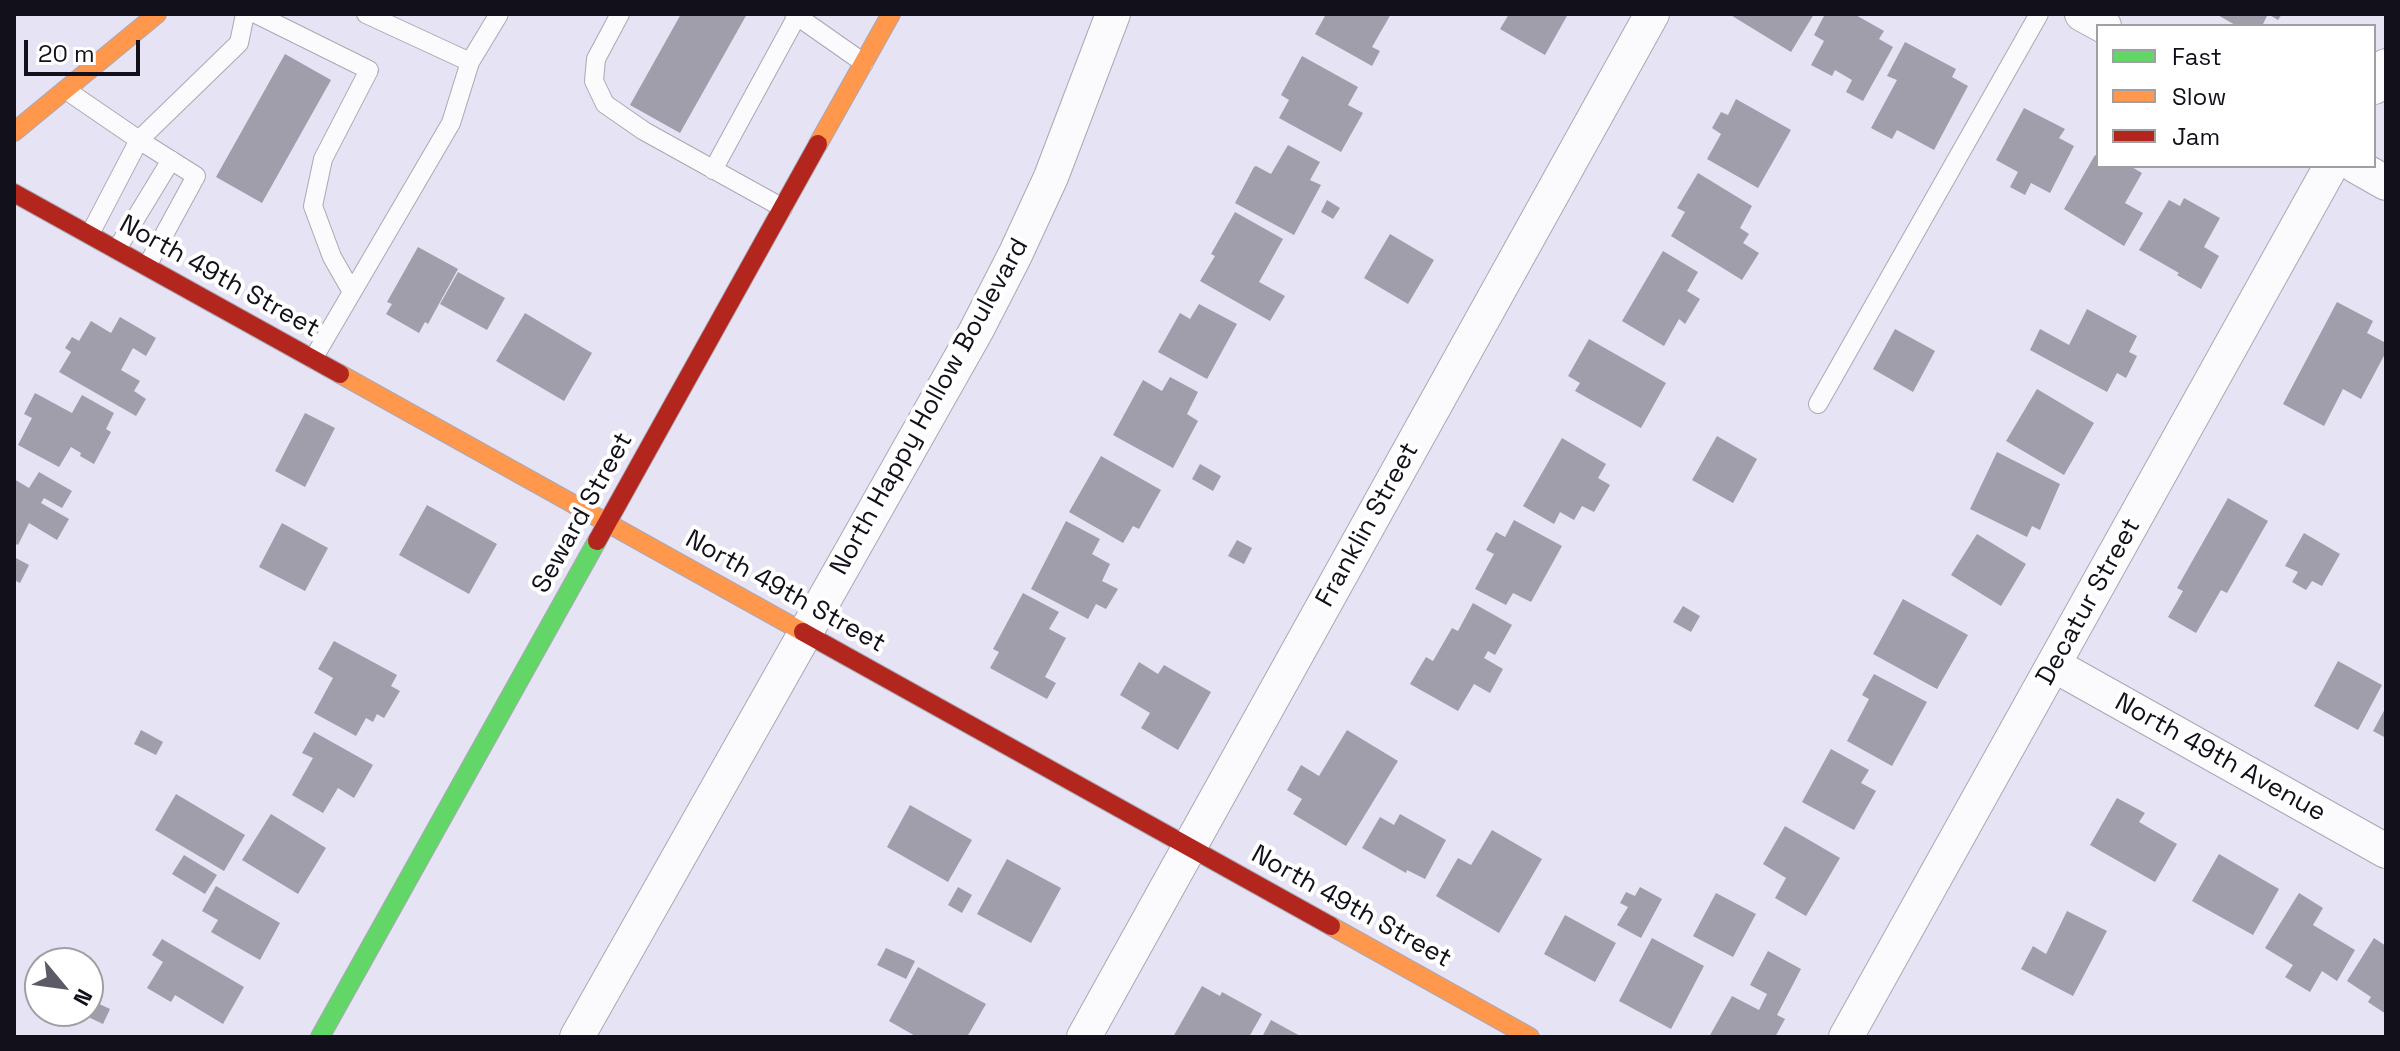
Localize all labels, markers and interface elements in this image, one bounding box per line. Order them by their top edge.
scale bar [28,24,144,74]
legend [2096,24,2376,168]
text: 20 m [38,38,95,69]
text: Fast [2172,41,2222,72]
text: Slow [2172,81,2226,112]
text: Jam [2172,121,2220,152]
street label: North 49th Street [114,209,324,345]
street label: North Happy Hollow Boulevard [824,233,1036,581]
street label: Seward Street [526,427,640,599]
street label: Franklin Street [1310,437,1426,613]
street label: Decatur Street [2030,513,2148,691]
street label: North 49th Street [680,524,890,660]
street label: North 49th Avenue [2109,687,2331,829]
street label: North 49th Street [1246,839,1456,975]
north arrow [24,947,104,1027]
text: N [67,984,99,1011]

